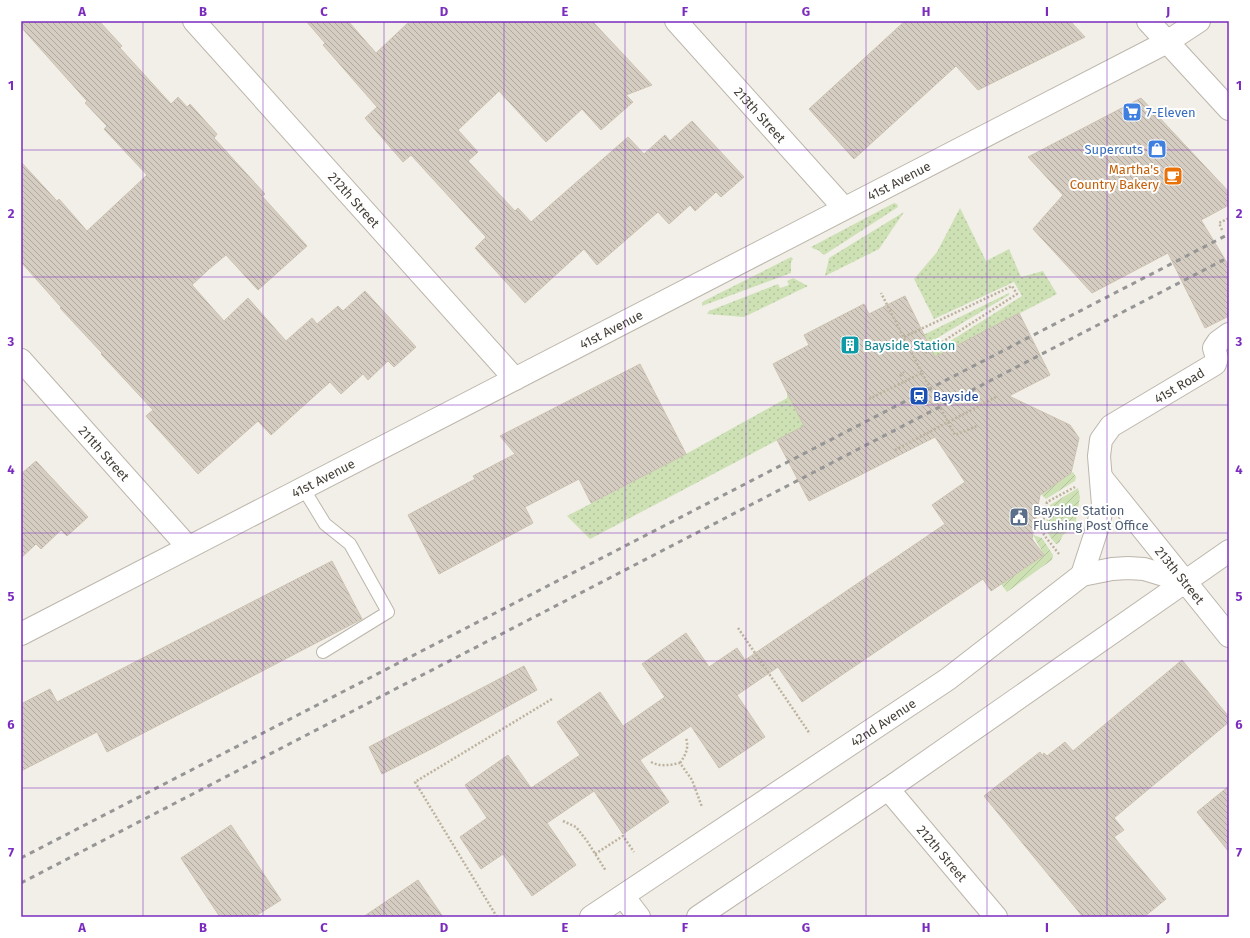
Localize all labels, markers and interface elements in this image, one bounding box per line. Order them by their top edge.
text: A [77,4,86,19]
text: B [199,4,207,19]
text: C [320,4,328,19]
text: D [440,4,449,19]
text: E [562,4,569,19]
text: F [682,4,689,19]
text: G [802,4,810,19]
text: H [922,4,930,19]
text: I [1045,4,1049,19]
text: J [1165,4,1170,19]
text: 1 [8,78,14,93]
text: 1 [1236,78,1242,93]
street label: 213th Street [731,84,789,146]
supermarket icon: 7-Eleven [1121,101,1143,123]
place label: 7-Eleven [1146,105,1196,120]
shop icon: Supercuts [1146,138,1168,160]
place label: Supercuts [1084,142,1143,157]
street label: 41st Avenue [865,158,933,203]
place label: Martha's Country Bakery [1070,162,1160,192]
cafe icon: Martha's Country Bakery [1162,165,1184,187]
street label: 212th Street [326,169,383,231]
text: 2 [8,206,15,221]
text: 2 [1236,206,1243,221]
street label: 41st Avenue [577,307,645,352]
text: 3 [7,334,15,349]
building icon: Bayside Station [839,334,861,356]
text: 3 [1235,334,1243,349]
place label: Bayside Station [864,338,955,353]
street label: 41st Road [1151,365,1207,406]
station icon: Bayside [908,385,930,407]
place label: Bayside [933,389,979,404]
street label: 211th Street [76,423,133,484]
street label: 41st Avenue [289,455,357,501]
text: 4 [7,462,15,477]
text: 4 [1235,462,1243,477]
place label: Bayside Station Flushing Post Office [1033,503,1149,533]
public building icon: Bayside Station Flushing Post Office [1008,506,1030,528]
street label: 213th Street [1152,543,1208,607]
text: 5 [8,589,15,604]
text: 5 [1236,589,1243,604]
street label: 42nd Avenue [848,695,918,749]
text: 6 [7,717,15,732]
text: 6 [1235,717,1243,732]
street label: 212th Street [914,822,970,885]
text: 7 [8,845,14,860]
text: 7 [1236,845,1242,860]
text: A [77,920,86,935]
text: B [199,920,207,935]
text: C [320,920,328,935]
text: D [440,920,449,935]
text: E [562,920,569,935]
text: F [682,920,689,935]
text: G [802,920,810,935]
text: H [922,920,930,935]
text: I [1045,920,1049,935]
text: J [1165,920,1170,935]

